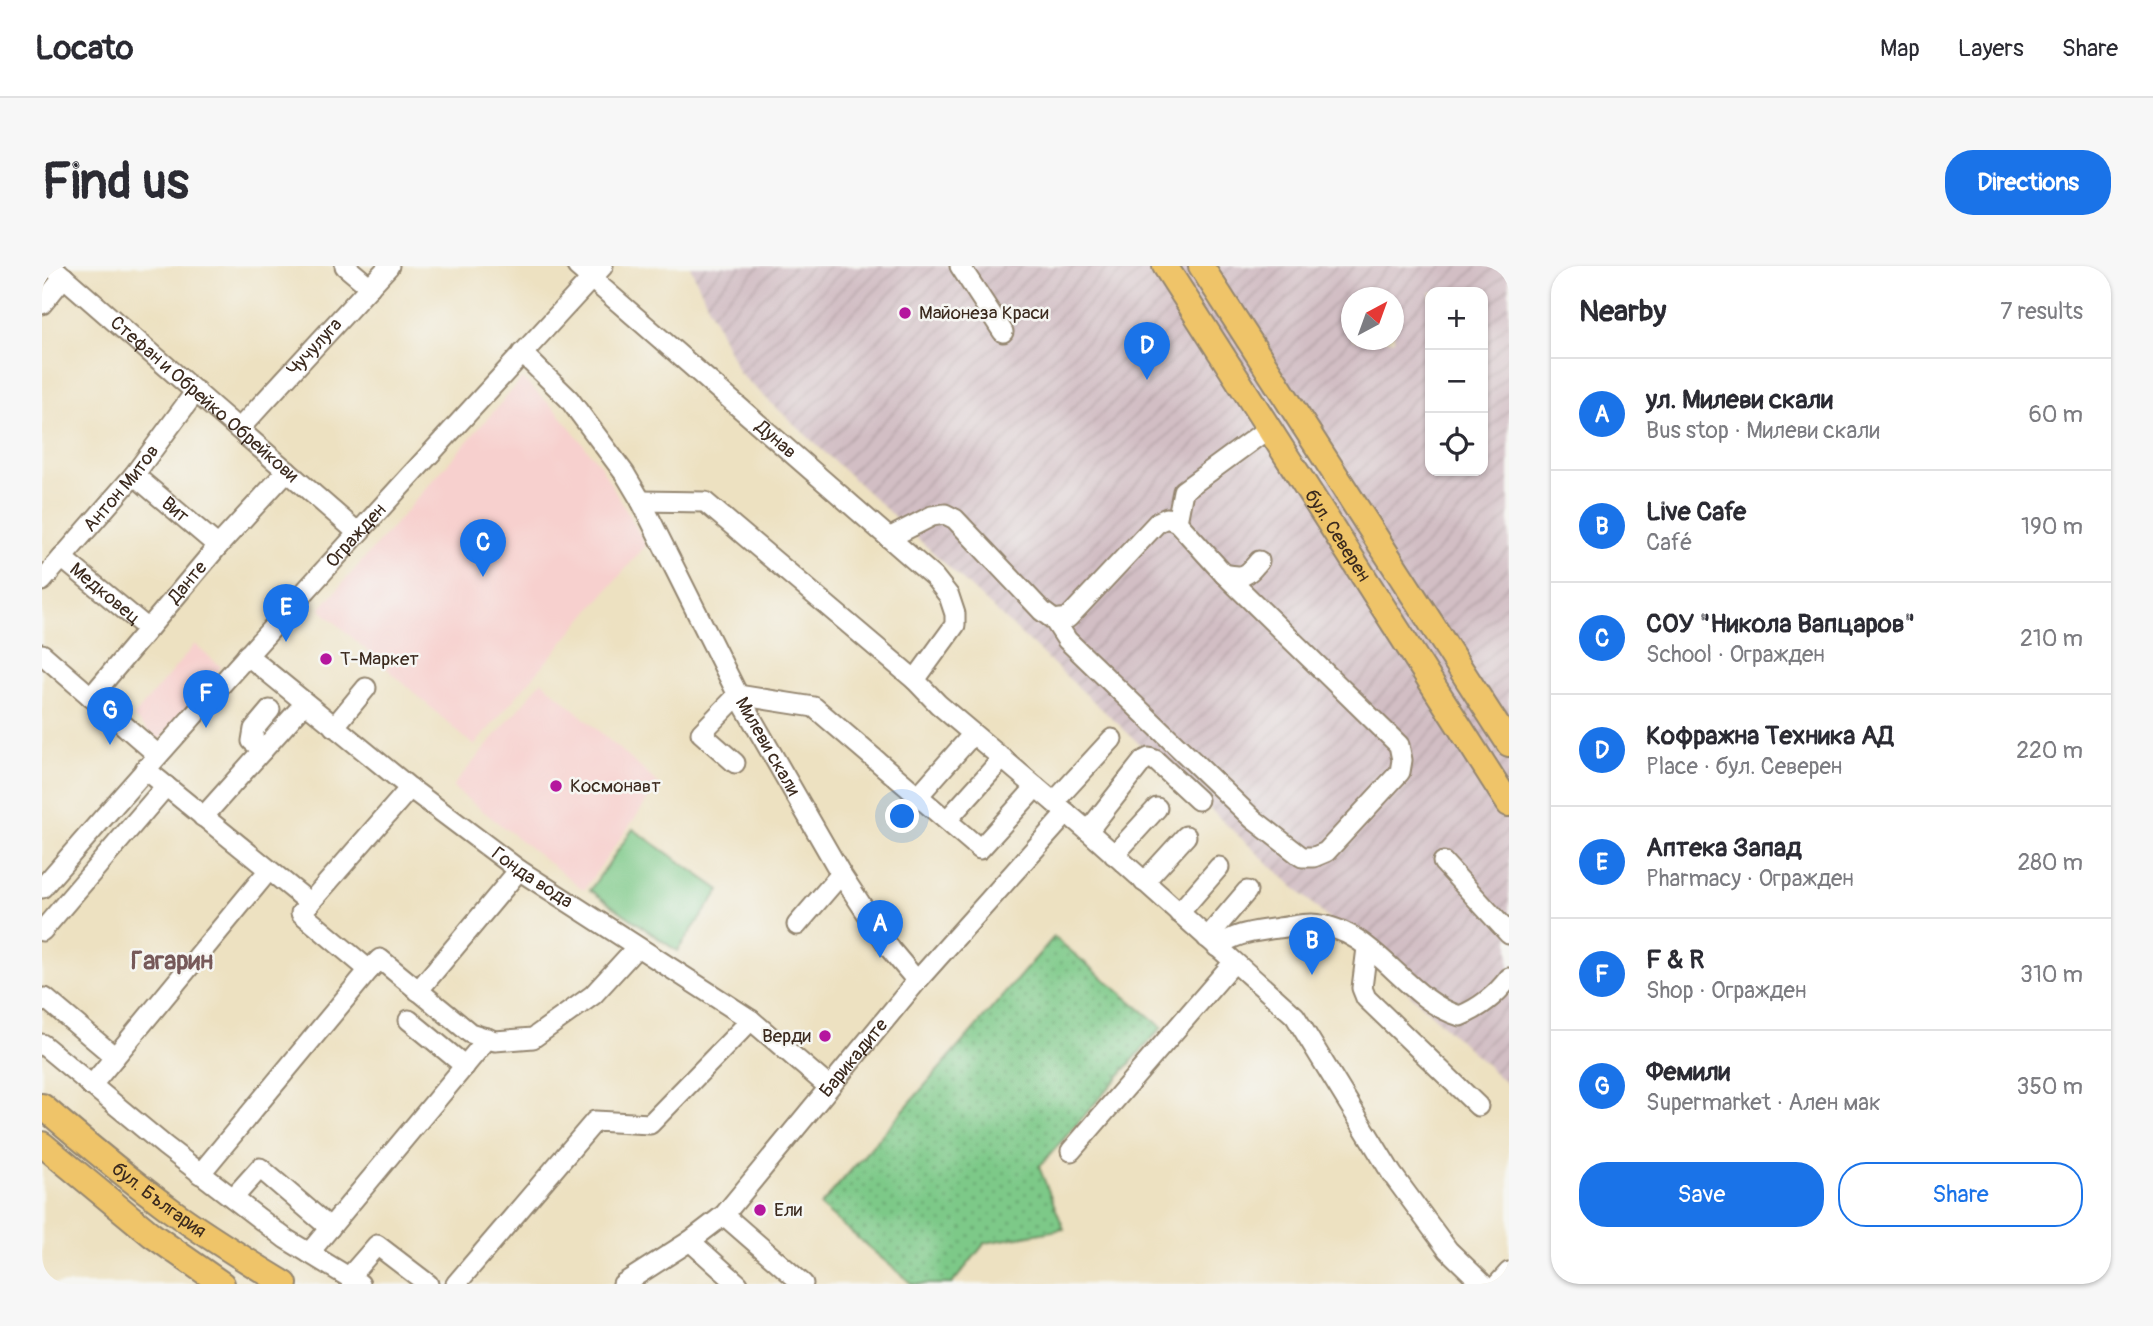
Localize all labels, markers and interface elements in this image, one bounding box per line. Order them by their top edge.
text: Locato [35,28,133,69]
text: Map [1880,34,1920,63]
text: Layers [1958,34,2024,63]
text: Share [2062,34,2118,63]
button: Directions [1945,150,2111,215]
text: Find us [42,152,189,213]
north arrow [1341,287,1404,350]
map controls [1425,287,1488,476]
button: + [1425,287,1488,350]
text: Nearby [1579,293,1666,330]
text: 7 results [2000,297,2083,326]
place label: Майонеза Краси [919,301,1049,325]
marker: Майонеза Краси [897,305,913,321]
street label: Стефан и Обрейко Обрейкови [105,311,304,488]
street label: Чучулуга [282,313,347,381]
pin: D [1124,322,1170,380]
button: − [1425,350,1488,413]
text: ул. Милеви скали [1646,384,1833,416]
text: A [1595,400,1609,429]
text: 60 m [2028,400,2083,429]
button: locate [1425,413,1488,476]
street label: Дунав [750,414,802,464]
text: Bus stop · Милеви скали [1646,416,1880,445]
street label: Антон Митов [78,440,164,537]
street label: бул. Северен [1299,485,1376,586]
street label: Вит [157,491,194,529]
text: Live Cafe [1646,496,1746,528]
street label: Огражден [320,498,391,573]
text: B [1595,512,1609,541]
text: 190 m [2021,512,2083,541]
pin: C [460,519,506,577]
text: Café [1646,528,1692,557]
street label: Данте [162,555,213,609]
street label: Медковец [65,557,146,630]
pin: E [263,584,309,642]
text: СОУ "Никола Вапцаров" [1646,608,1915,640]
text: C [1595,624,1609,653]
text: 210 m [2020,624,2083,653]
text: School · Огражден [1646,640,1825,669]
place label: Т-Маркет [340,647,419,671]
marker: Т-Маркет [318,651,334,667]
pin: F [183,670,229,728]
pin: G [87,687,133,745]
street label: Милеви скали [730,693,806,801]
text: Кофражна Техника АД [1646,720,1893,752]
text: D [1595,736,1609,765]
text: 220 m [2016,736,2083,765]
text: Place · бул. Северен [1646,752,1842,781]
place label: Космонавт [570,774,661,798]
marker: Космонавт [548,778,564,794]
your location [885,799,919,833]
text: Аптека Запад [1646,832,1802,864]
street label: Гонда вода [487,842,577,914]
text: E [1596,848,1608,877]
text: 280 m [2017,848,2083,877]
text: Pharmacy · Огражден [1646,864,1854,893]
pin: A [857,900,903,958]
pin: B [1289,917,1335,975]
text: F & R [1646,944,1704,976]
district label: Гагарин [131,945,213,977]
text: F [1595,960,1609,989]
text: 310 m [2020,960,2083,989]
text: Shop · Огражден [1646,976,1806,1005]
street label: Барикадите [814,1013,893,1102]
place label: Верди [762,1024,812,1048]
marker: Верди [817,1028,833,1044]
text: Фемили [1646,1056,1730,1088]
text: G [1594,1072,1610,1101]
text: 350 m [2017,1072,2083,1101]
text: Supermarket · Ален мак [1646,1088,1881,1117]
street label: бул. България [107,1157,211,1243]
button: Save [1579,1162,1824,1227]
button: Share [1838,1162,2083,1227]
place label: Ели [774,1198,803,1222]
marker: Ели [752,1202,768,1218]

